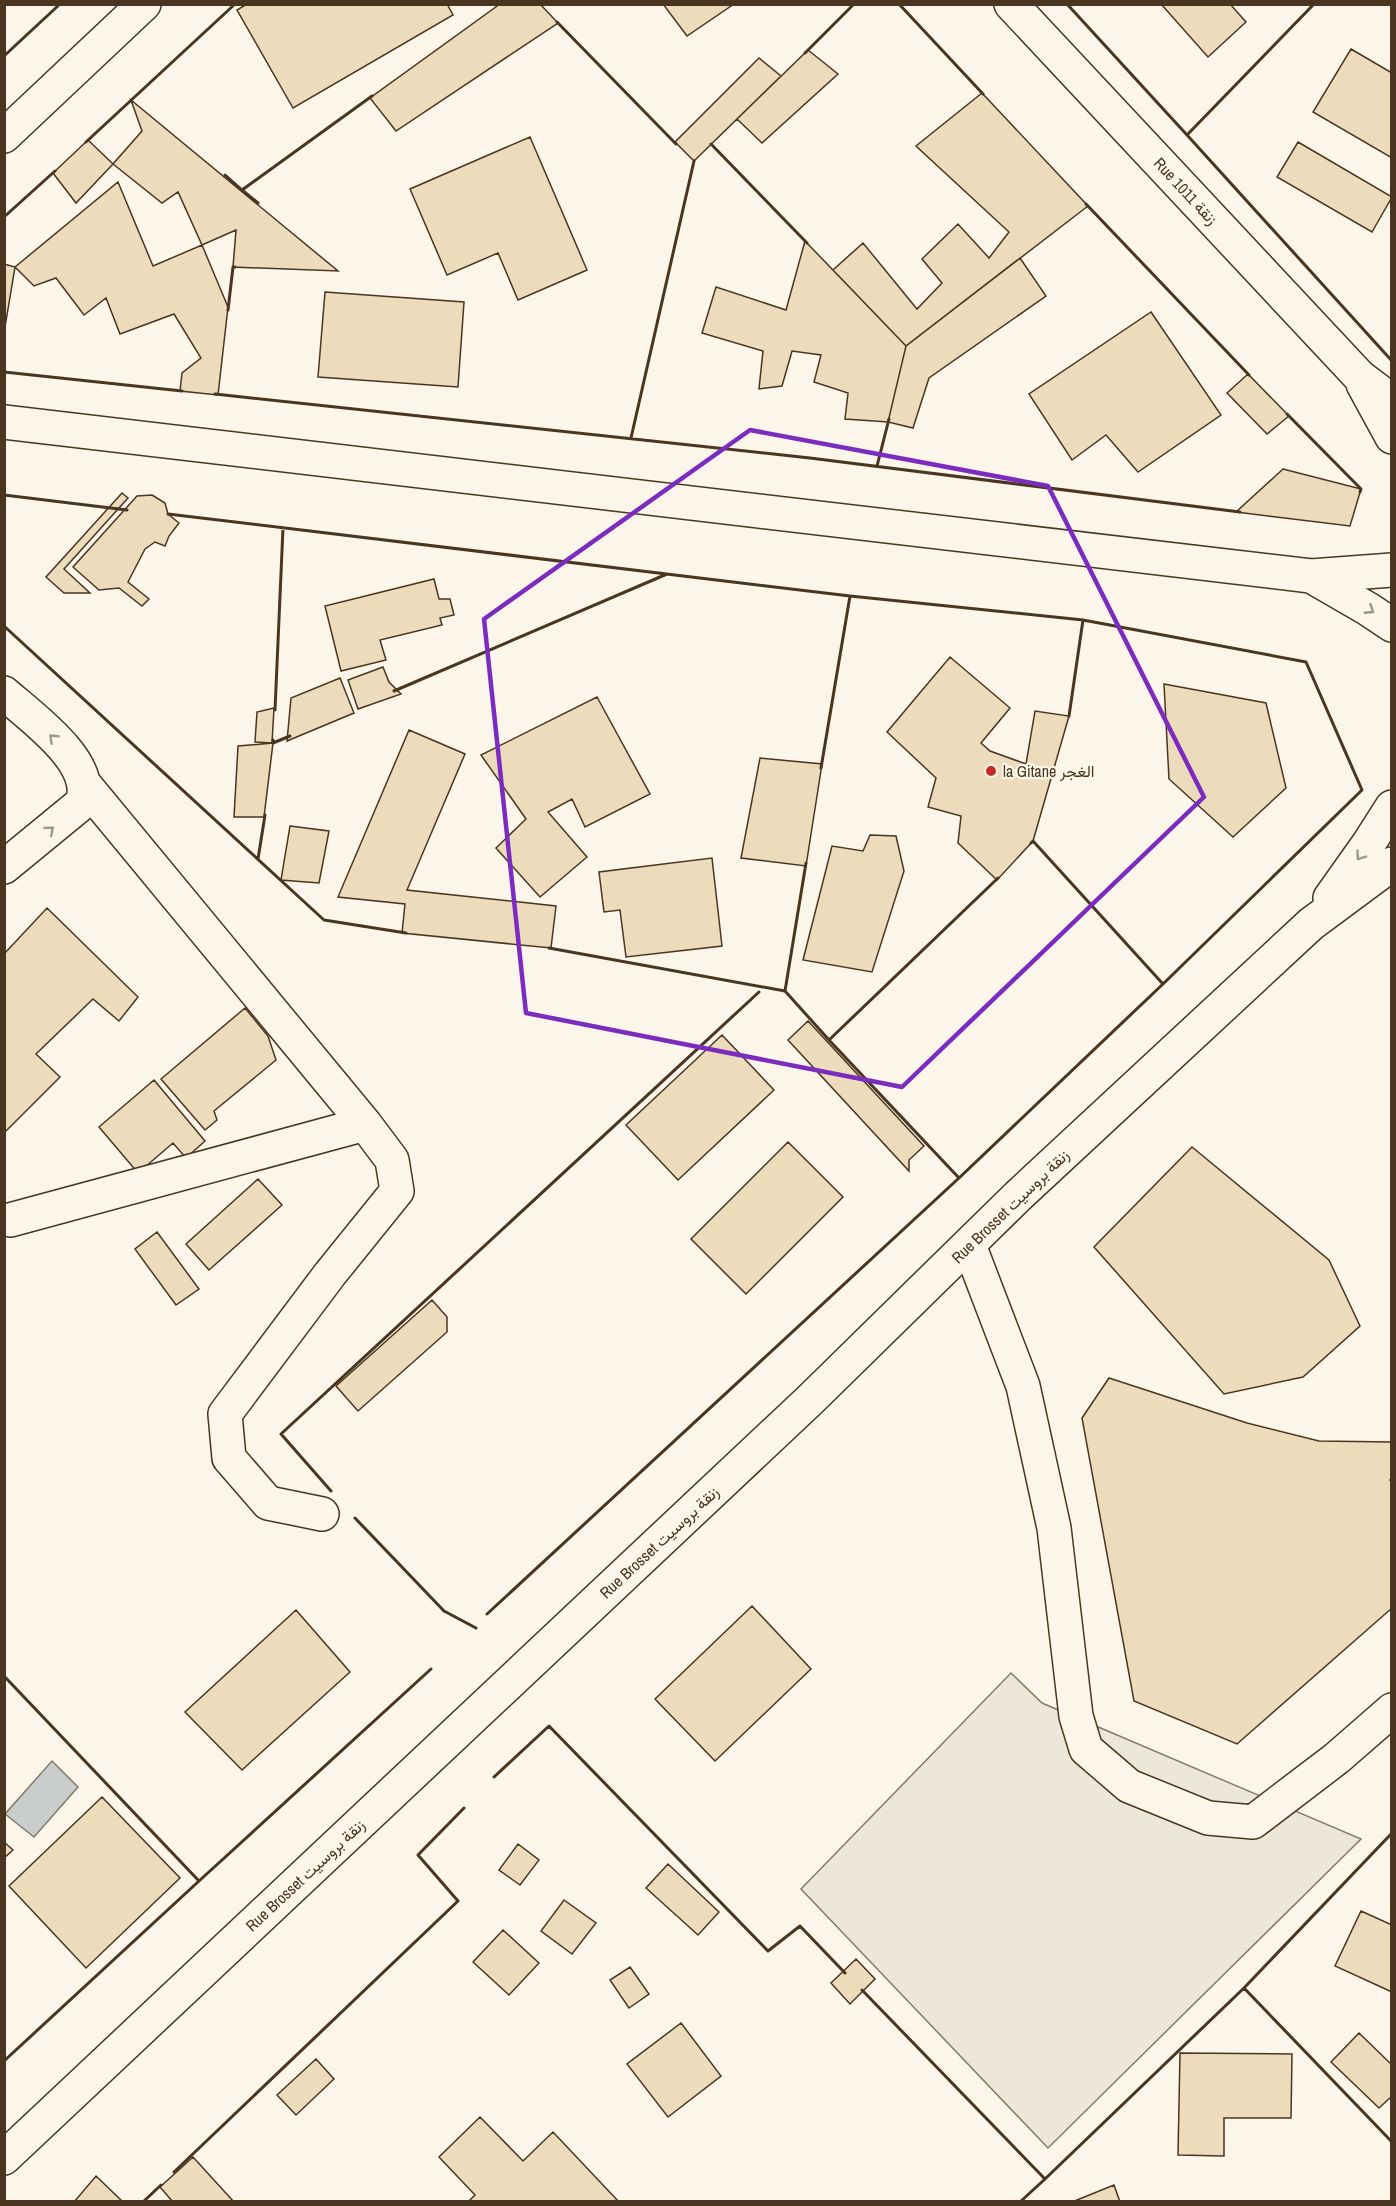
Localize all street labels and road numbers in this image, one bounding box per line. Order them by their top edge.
street label: Rue 1011 زنقة [1149,152,1223,230]
street label: Rue Brosset زنقة بروسيت [946,1144,1074,1268]
street label: Rue Brosset زنقة بروسيت [595,1481,723,1603]
street label: Rue Brosset زنقة بروسيت [241,1814,369,1936]

